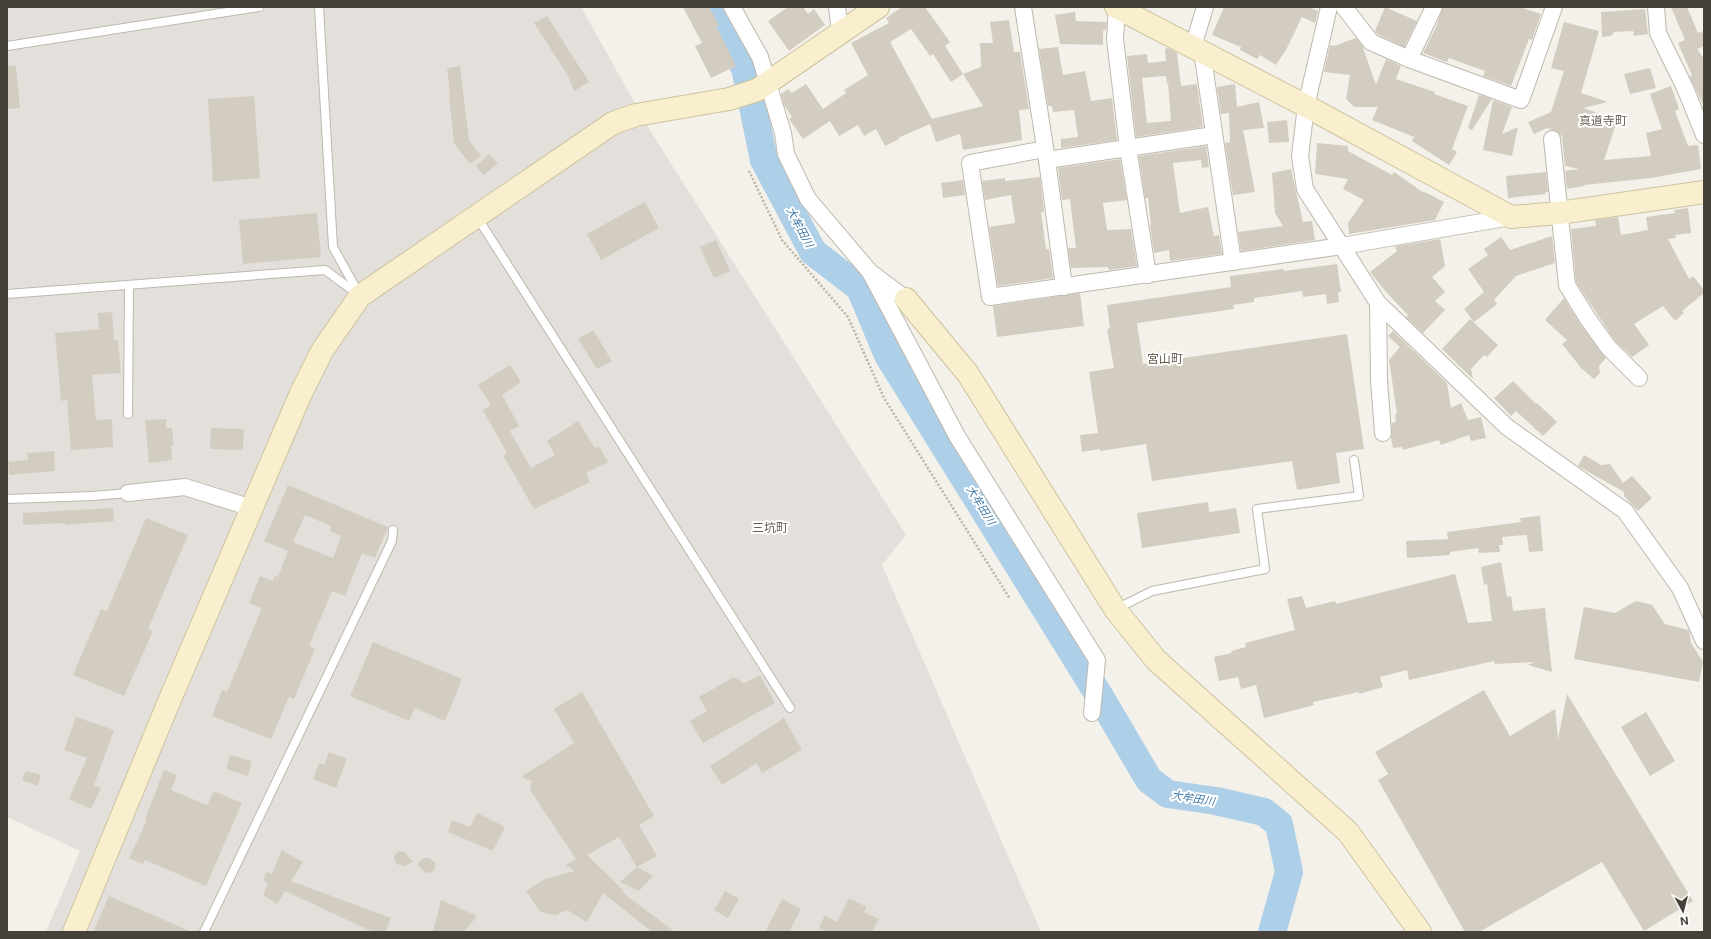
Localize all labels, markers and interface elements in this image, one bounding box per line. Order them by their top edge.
district label: 真道寺町 [1579,113,1627,128]
water label: 大牟田川 [783,204,817,251]
district label: 宮山町 [1147,351,1183,366]
water label: 大牟田川 [963,483,999,528]
district label: 三坑町 [752,520,788,535]
water label: 大牟田川 [1170,788,1217,809]
north arrow [1663,891,1703,931]
text: N [1679,913,1689,928]

